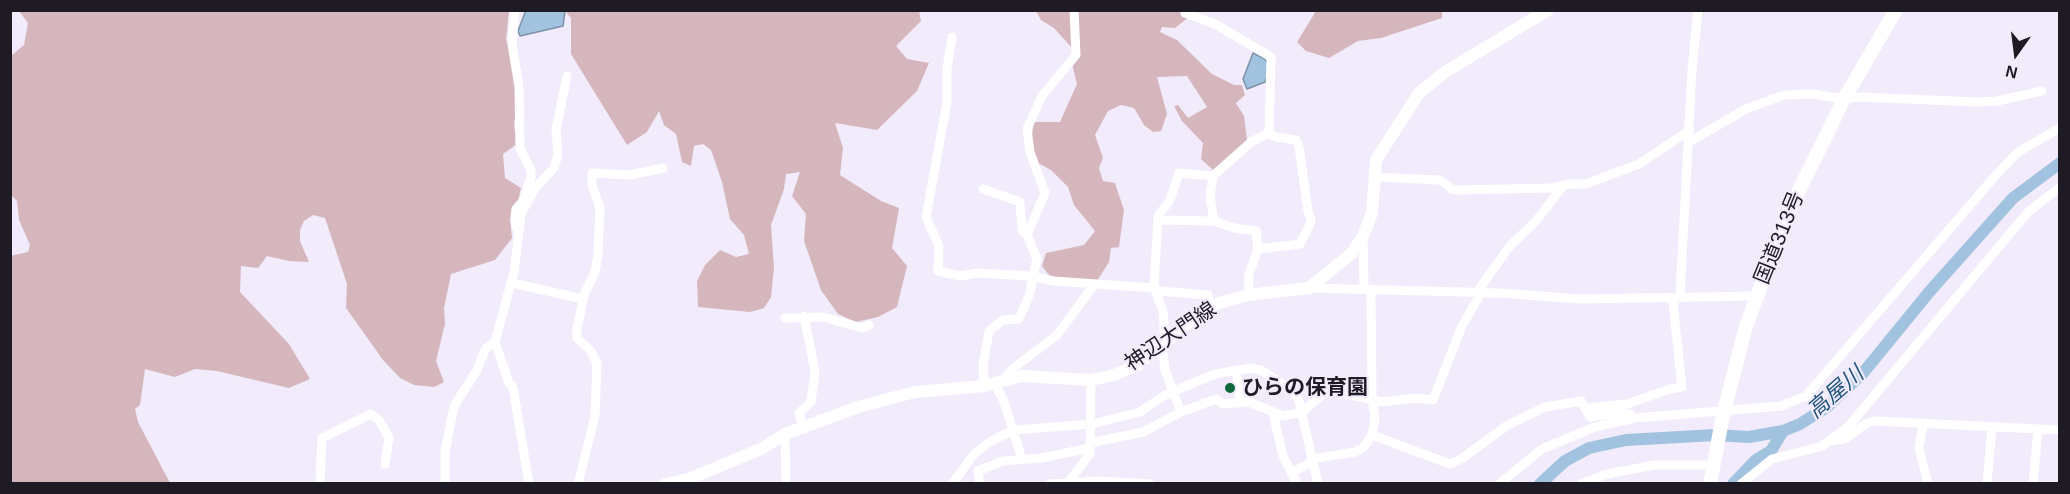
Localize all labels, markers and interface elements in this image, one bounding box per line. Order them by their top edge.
north arrow [1986,24,2046,84]
text: N [2004,62,2019,82]
street label: 国道313号 [1750,188,1810,288]
street label: 神辺大門線 [1120,297,1222,377]
water label: 高屋川 [1802,361,1870,425]
place label: ひらの保育園 [1242,375,1368,401]
marker: ひらの保育園 [1223,381,1237,395]

